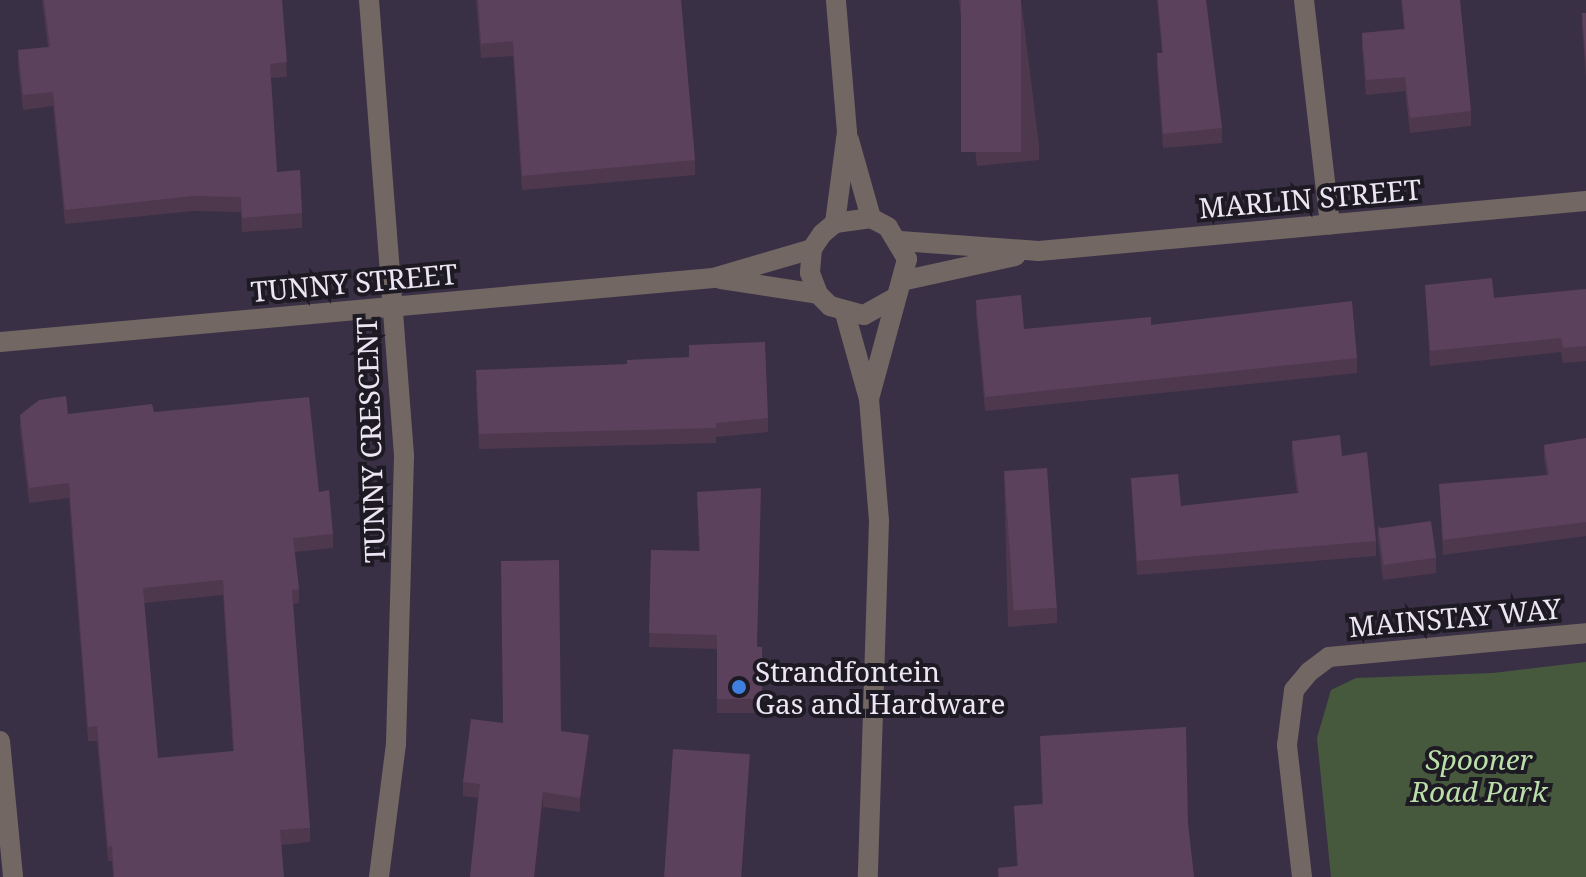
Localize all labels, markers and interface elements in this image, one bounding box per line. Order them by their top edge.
street label: MARLIN STREET [1197,172,1423,224]
street label: TUNNY STREET [249,256,459,308]
street label: TUNNY CRESCENT [349,316,391,564]
street label: MAINSTAY WAY [1347,591,1563,643]
place label: Strandfontein Gas and Hardware [755,654,1005,720]
marker: Strandfontein Gas and Hardware [730,678,748,696]
park label: Spooner Road Park [1411,742,1547,808]

